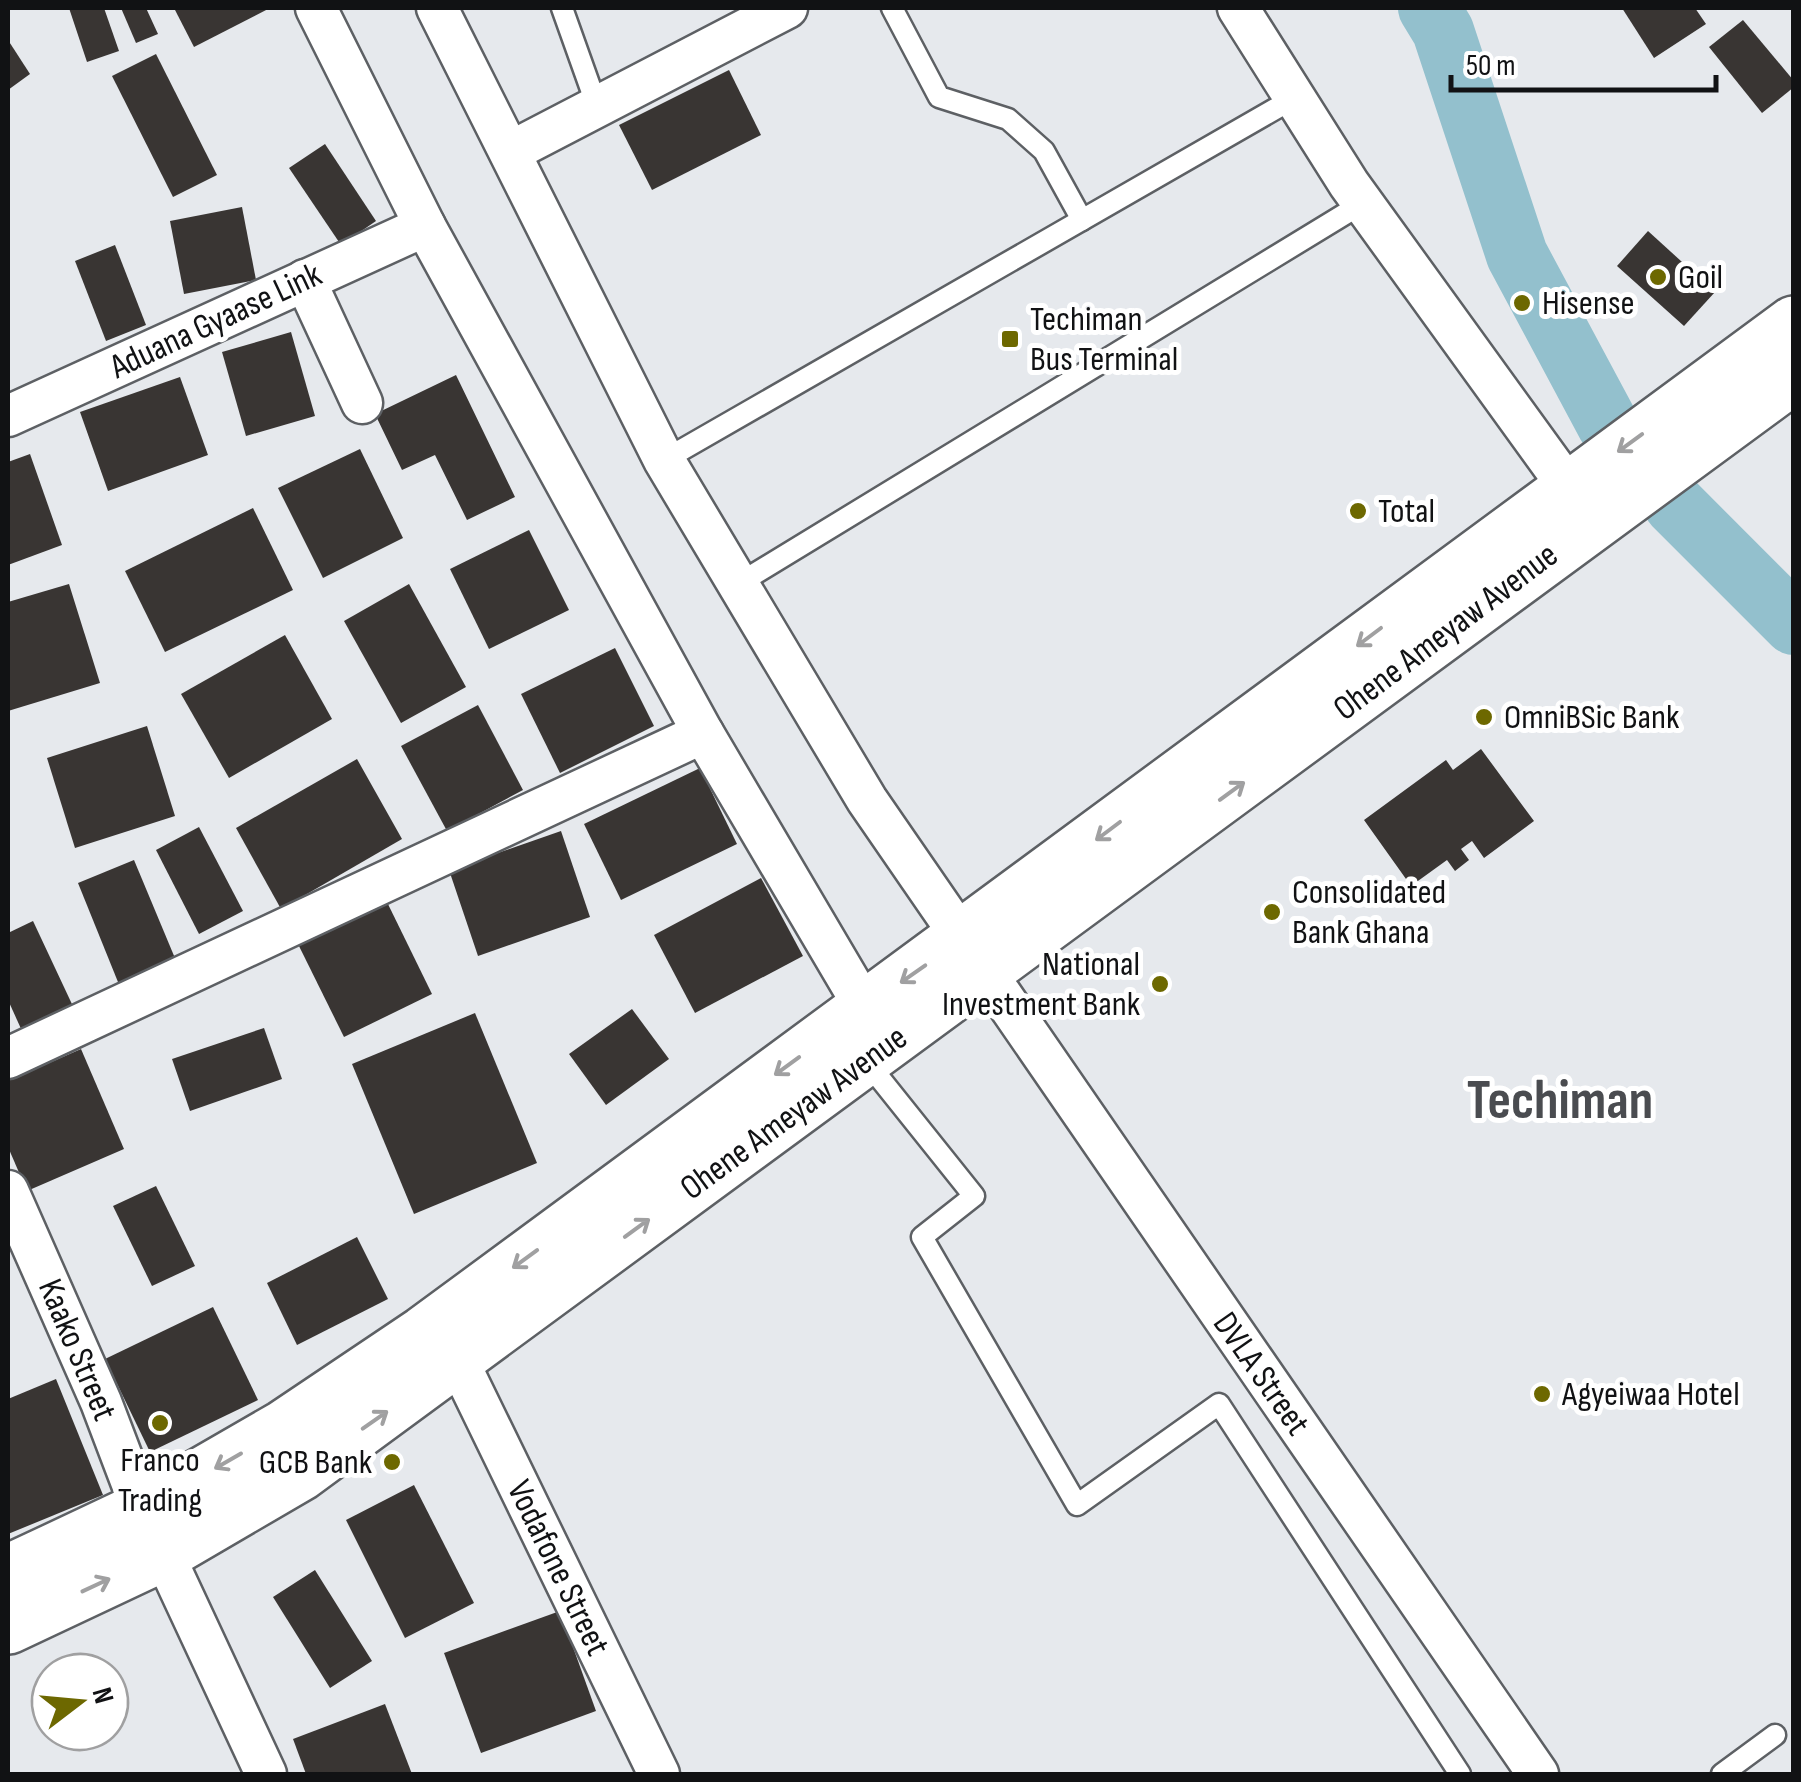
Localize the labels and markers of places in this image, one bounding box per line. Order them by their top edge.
place label: Goil [1678,256,1723,299]
marker: Goil [1647,266,1669,288]
place label: Hisense [1542,282,1635,325]
marker: Hisense [1511,292,1533,314]
place label: Techiman Bus Terminal [1030,298,1178,381]
marker: Techiman Bus Terminal [999,328,1021,350]
place label: Total [1378,490,1435,533]
marker: Total [1347,500,1369,522]
place label: OmniBSic Bank [1504,696,1680,739]
marker: OmniBSic Bank [1473,706,1495,728]
place label: Consolidated Bank Ghana [1292,871,1446,954]
marker: Consolidated Bank Ghana [1261,901,1283,923]
place label: National Investment Bank [942,943,1141,1026]
marker: National Investment Bank [1149,973,1171,995]
place label: Agyeiwaa Hotel [1561,1373,1740,1416]
marker: Agyeiwaa Hotel [1531,1383,1553,1405]
marker: Franco Trading [149,1412,171,1434]
place label: Franco Trading [118,1439,202,1522]
place label: GCB Bank [259,1441,373,1484]
marker: GCB Bank [381,1451,403,1473]

